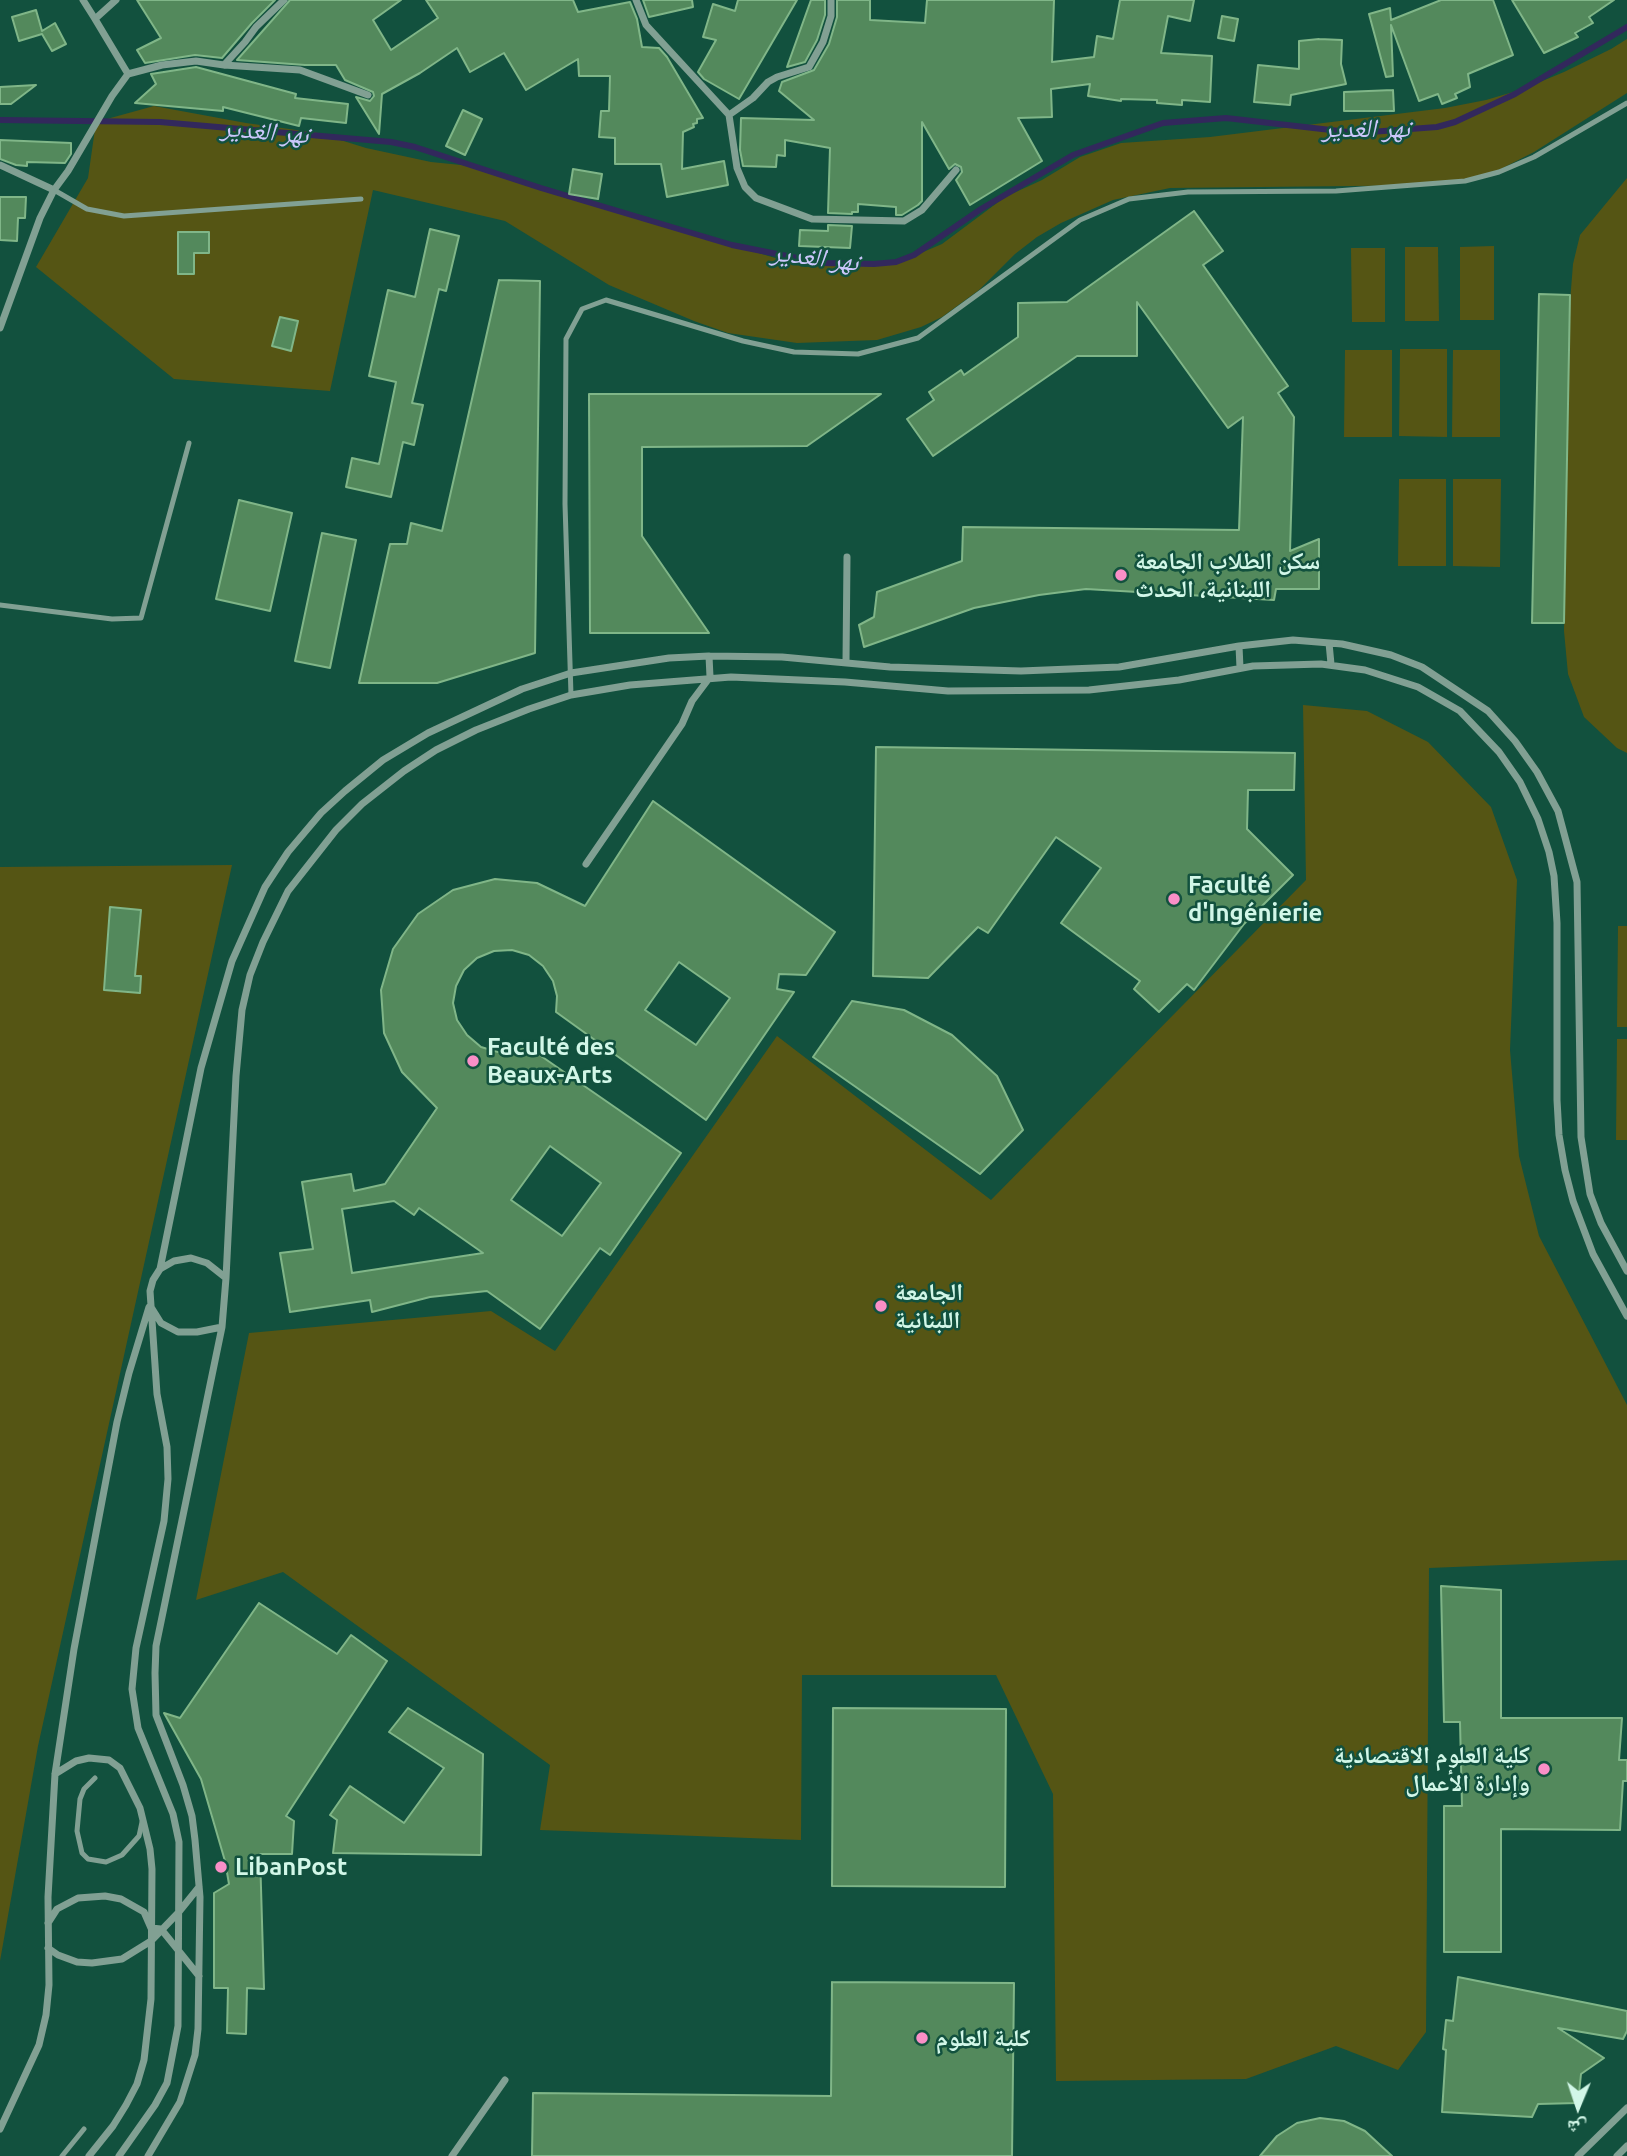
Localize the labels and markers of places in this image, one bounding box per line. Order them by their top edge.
place label: سكن الطلاب الجامعة اللبنانية، الحدث [1135,547,1320,603]
marker: سكن الطلاب الجامعة اللبنانية، الحدث [1113,567,1129,583]
place label: Faculté d'Ingénierie [1188,871,1322,927]
marker: Faculté d'Ingénierie [1166,891,1182,907]
place label: Faculté des Beaux-Arts [487,1033,615,1089]
marker: Faculté des Beaux-Arts [465,1053,481,1069]
place label: الجامعة اللبنانية [895,1278,963,1334]
marker: الجامعة اللبنانية [873,1298,889,1314]
place label: كلية العلوم الاقتصادية وإدارة الأعمال [1334,1741,1530,1797]
marker: كلية العلوم الاقتصادية وإدارة الأعمال [1536,1761,1552,1777]
place label: LibanPost [235,1853,347,1881]
marker: LibanPost [213,1859,229,1875]
place label: كلية العلوم [936,2024,1030,2052]
marker: كلية العلوم [914,2030,930,2046]

